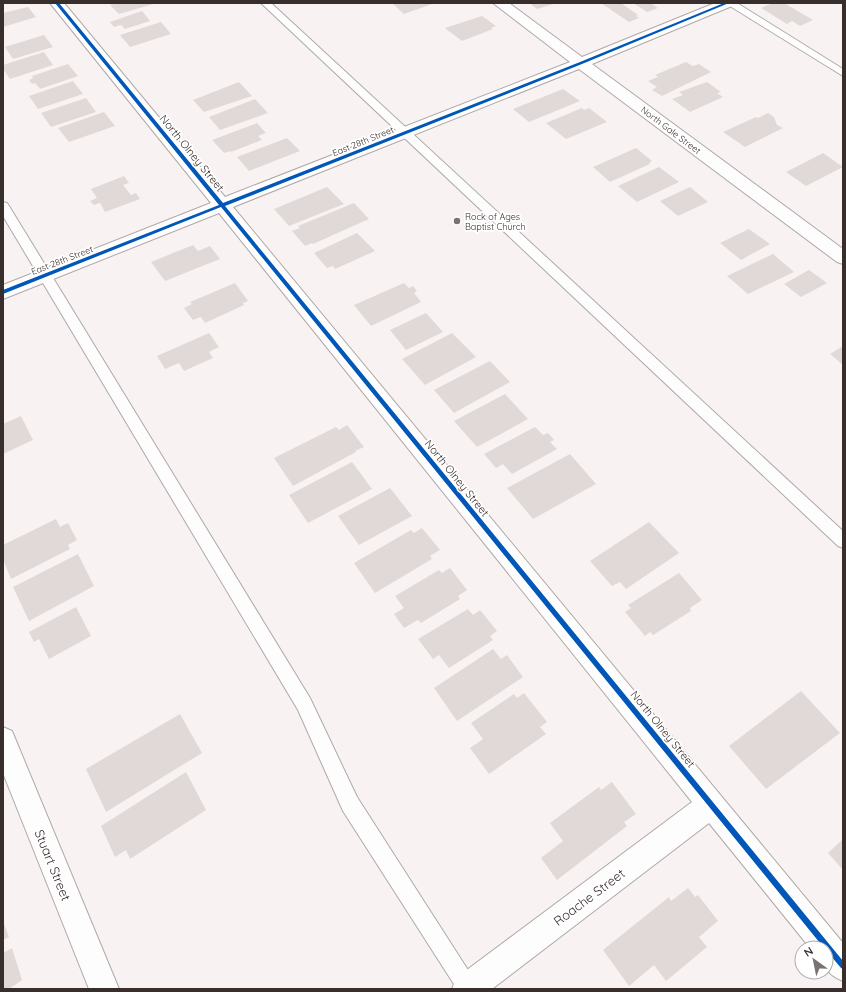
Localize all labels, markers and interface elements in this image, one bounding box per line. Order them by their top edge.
street label: North Gale Street [639,104,703,156]
street label: North Olney Street [157,112,227,194]
street label: East 28th Street [331,124,395,158]
place label: Rock of Ages Baptist Church [465,211,526,232]
marker: Rock of Ages Baptist Church [452,216,462,226]
street label: East 28th Street [30,243,94,277]
street label: North Olney Street [422,437,492,519]
street label: North Olney Street [628,688,698,770]
street label: Stuart Street [31,827,75,903]
street label: Roache Street [550,865,628,929]
north arrow [794,940,834,980]
text: N [801,944,816,960]

